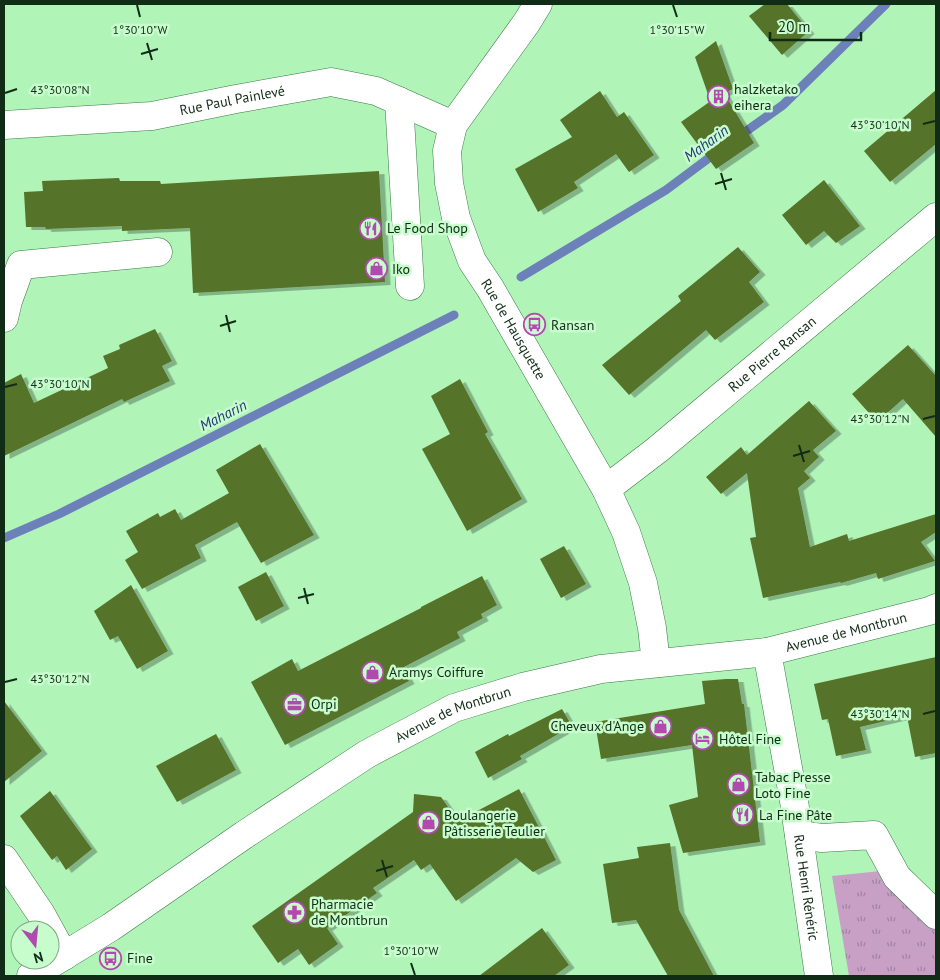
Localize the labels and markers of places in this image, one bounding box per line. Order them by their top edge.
place label: halzketako eihera [734,80,798,114]
building icon: halzketako eihera [706,85,730,109]
restaurant icon: Le Food Shop [359,216,383,240]
place label: Le Food Shop [387,219,468,237]
shop icon: Iko [364,257,388,281]
place label: Iko [392,260,410,278]
bus stop icon: Ransan [523,313,547,337]
place label: Ransan [551,316,594,334]
shop icon: Aramys Coiffure [361,660,385,684]
place label: Aramys Coiffure [389,663,484,681]
office icon: Orpi [283,692,307,716]
place label: Orpi [311,695,337,713]
shop icon: Cheveux d'Ange [648,714,672,738]
place label: Cheveux d'Ange [550,717,644,735]
hotel icon: Hôtel Fine [691,727,715,751]
place label: Hôtel Fine [719,730,781,748]
place label: Tabac Presse Loto Fine [755,768,831,802]
shop icon: Tabac Presse Loto Fine [727,773,751,797]
restaurant icon: La Fine Pâte [731,803,755,827]
place label: Boulangerie Pâtisserie Teulier [444,806,545,840]
place label: La Fine Pâte [759,806,832,824]
shop icon: Boulangerie Pâtisserie Teulier [416,811,440,835]
place label: Pharmacie de Montbrun [311,895,388,929]
pharmacy icon: Pharmacie de Montbrun [283,900,307,924]
bus stop icon: Fine [99,946,123,970]
place label: Fine [127,949,153,967]

